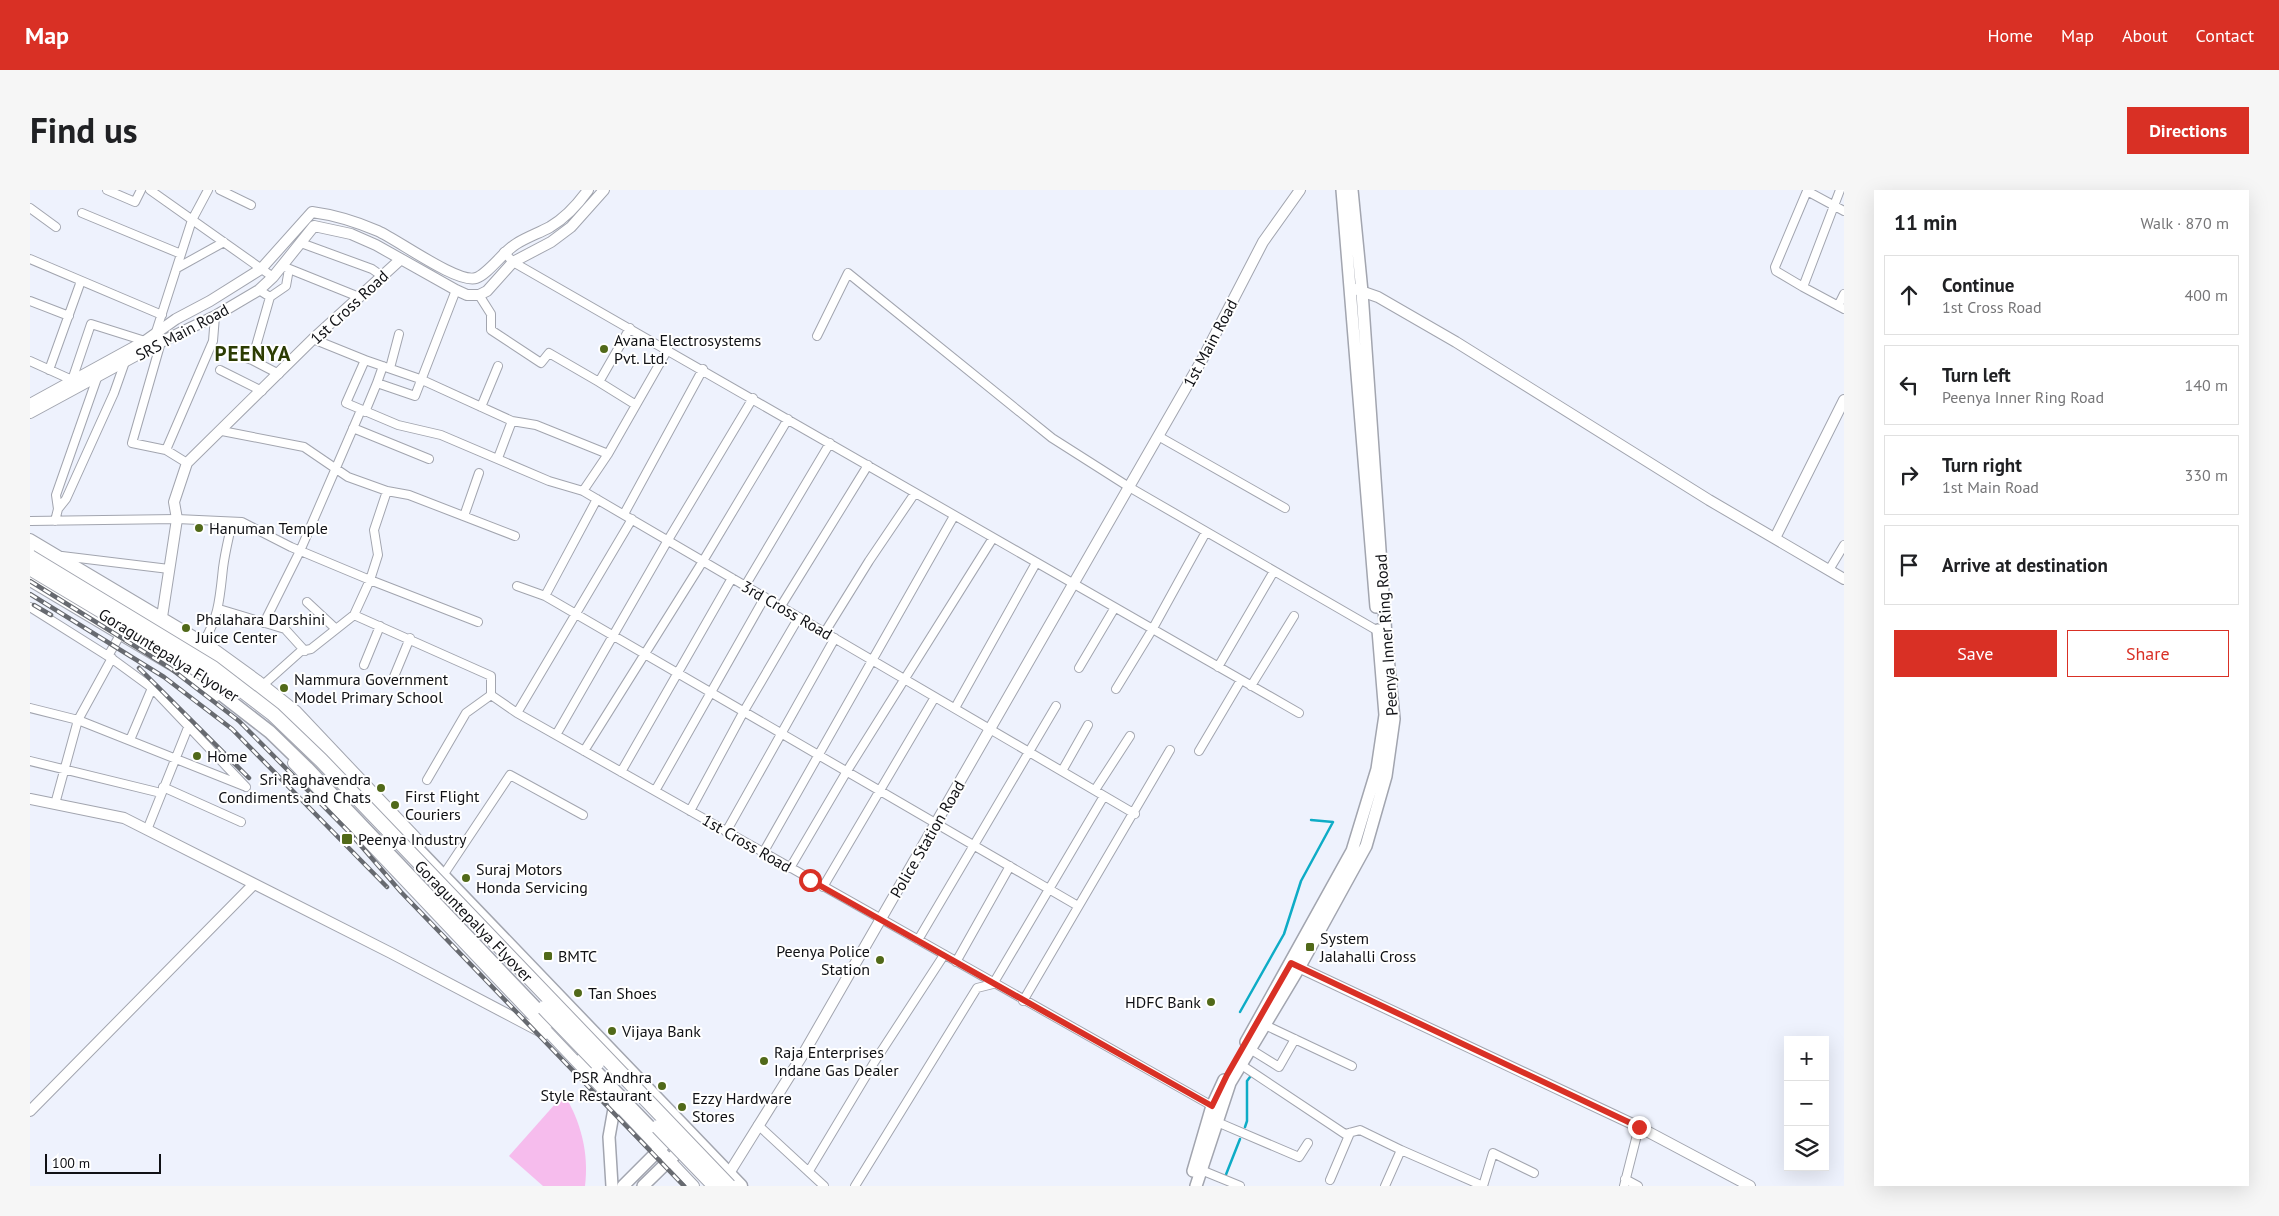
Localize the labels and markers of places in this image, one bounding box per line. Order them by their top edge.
place label: Avana Electrosystems Pvt. Ltd. [614,330,762,368]
marker: Avana Electrosystems Pvt. Ltd. [598,343,610,355]
place label: Hanuman Temple [209,518,328,538]
marker: Hanuman Temple [193,522,205,534]
place label: Phalahara Darshini Juice Center [195,609,325,647]
marker: Phalahara Darshini Juice Center [180,622,192,634]
place label: Nammura Government Model Primary School [294,669,449,707]
marker: Nammura Government Model Primary School [278,682,290,694]
place label: Home [207,746,247,766]
marker: Home [191,750,203,762]
place label: Sri Raghavendra Condiments and Chats [218,769,371,807]
marker: Sri Raghavendra Condiments and Chats [375,782,387,794]
place label: First Flight Couriers [405,786,480,824]
marker: First Flight Couriers [389,799,401,811]
place label: Peenya Industry [358,829,467,849]
marker: Peenya Industry [340,832,354,846]
place label: Suraj Motors Honda Servicing [476,859,588,897]
marker: Suraj Motors Honda Servicing [460,872,472,884]
place label: System Jalahalli Cross [1319,928,1416,966]
place label: Peenya Police Station [776,941,870,979]
marker: System Jalahalli Cross [1304,941,1316,953]
place label: BMTC [558,946,597,966]
marker: BMTC [542,950,554,962]
marker: Peenya Police Station [874,954,886,966]
place label: Tan Shoes [588,983,657,1003]
marker: Tan Shoes [572,987,584,999]
place label: HDFC Bank [1125,992,1201,1012]
marker: HDFC Bank [1205,996,1217,1008]
place label: Vijaya Bank [621,1021,701,1041]
marker: Vijaya Bank [606,1025,618,1037]
place label: Raja Enterprises Indane Gas Dealer [774,1042,899,1080]
marker: Raja Enterprises Indane Gas Dealer [758,1055,770,1067]
place label: PSR Andhra Style Restaurant [540,1067,653,1105]
marker: PSR Andhra Style Restaurant [656,1080,668,1092]
place label: Ezzy Hardware Stores [692,1088,792,1126]
marker: Ezzy Hardware Stores [676,1101,688,1113]

